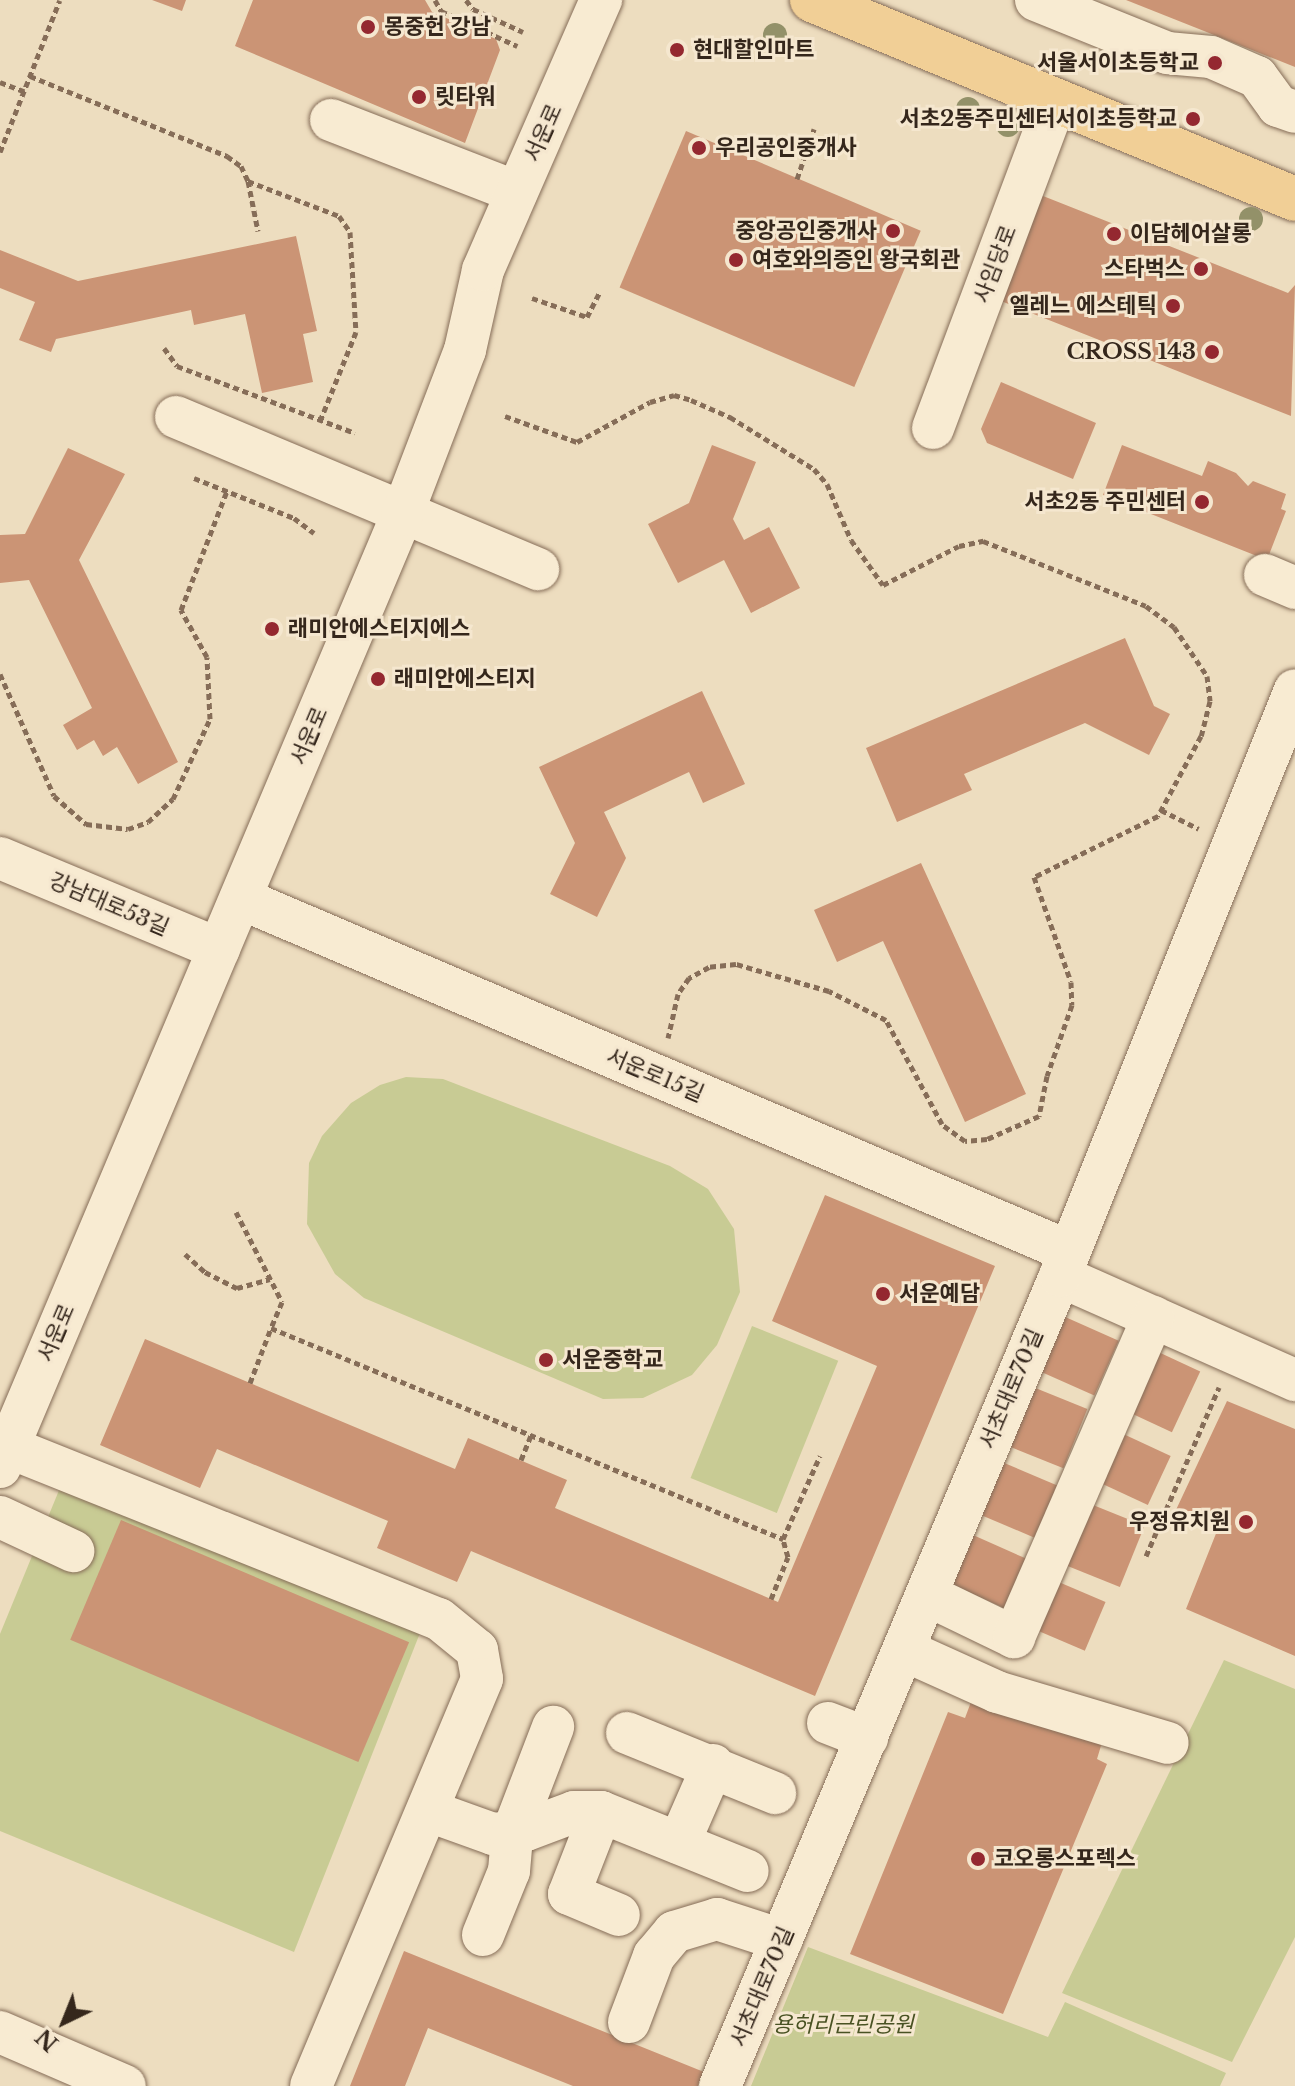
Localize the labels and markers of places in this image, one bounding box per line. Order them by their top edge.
place label: 몽중헌 강남 [384,14,491,40]
marker: 몽중헌 강남 [359,18,377,36]
place label: 현대할인마트 [693,37,814,63]
marker: 현대할인마트 [668,41,686,59]
place label: 서울서이초등학교 [1037,50,1199,76]
marker: 서울서이초등학교 [1206,54,1224,72]
place label: 릿타워 [435,84,496,110]
marker: 릿타워 [410,88,428,106]
place label: 서초2동주민센터서이초등학교 [900,106,1177,132]
marker: 서초2동주민센터서이초등학교 [1184,110,1202,128]
place label: 우리공인중개사 [715,135,857,161]
marker: 우리공인중개사 [690,139,708,157]
place label: 중앙공인중개사 [735,218,877,244]
place label: 이담헤어살롱 [1130,221,1251,247]
marker: 중앙공인중개사 [884,222,902,240]
marker: 이담헤어살롱 [1105,225,1123,243]
place label: 여호와의증인 왕국회관 [752,247,960,273]
marker: 여호와의증인 왕국회관 [727,251,745,269]
place label: 스타벅스 [1104,256,1185,282]
marker: 스타벅스 [1192,260,1210,278]
place label: 엘레느 에스테틱 [1009,293,1157,319]
marker: 엘레느 에스테틱 [1164,297,1182,315]
place label: CROSS 143 [1066,339,1196,365]
marker: CROSS 143 [1203,343,1221,361]
place label: 서초2동 주민센터 [1024,489,1186,515]
marker: 서초2동 주민센터 [1193,493,1211,511]
place label: 래미안에스티지에스 [288,616,470,642]
marker: 래미안에스티지에스 [263,620,281,638]
place label: 래미안에스티지 [394,666,536,692]
marker: 래미안에스티지 [369,670,387,688]
place label: 서운예담 [899,1281,980,1307]
marker: 서운예담 [874,1285,892,1303]
place label: 서운중학교 [562,1347,663,1373]
marker: 서운중학교 [537,1351,555,1369]
place label: 우정유치원 [1129,1509,1230,1535]
marker: 우정유치원 [1237,1513,1255,1531]
place label: 코오롱스포렉스 [994,1846,1136,1872]
marker: 코오롱스포렉스 [969,1850,987,1868]

